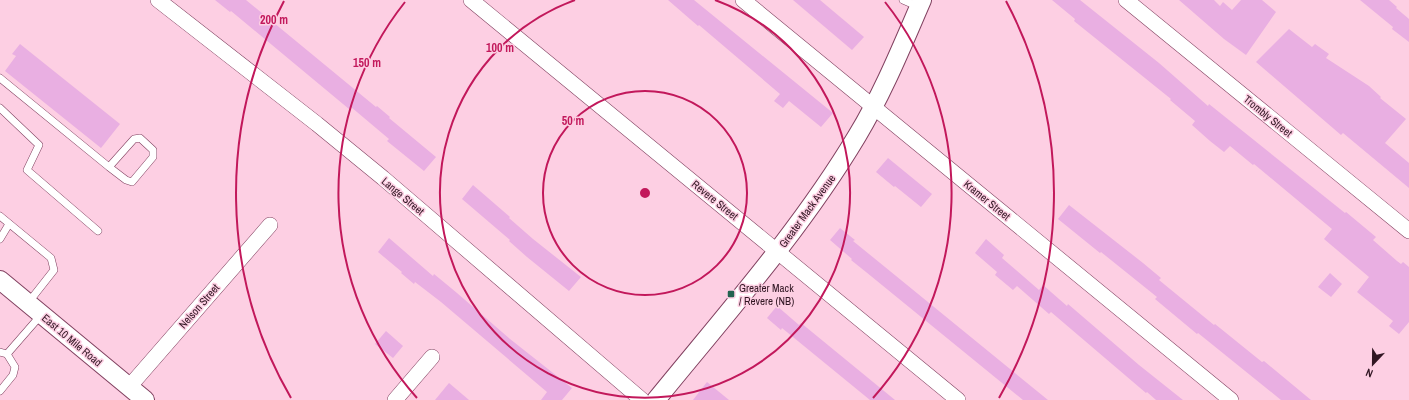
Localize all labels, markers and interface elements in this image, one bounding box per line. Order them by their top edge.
text: 200 m [260,12,288,28]
text: 100 m [486,40,514,56]
text: 150 m [353,55,381,71]
street label: Trombly Street [1241,92,1296,140]
text: 50 m [562,113,584,129]
street label: Greater Mack Avenue [776,172,838,250]
street label: Lange Street [379,174,428,218]
street label: Revere Street [689,177,741,223]
street label: Kramer Street [961,177,1014,223]
centre of rings [638,186,652,200]
street label: Nelson Street [176,280,223,331]
place label: Greater Mack / Revere (NB) [739,281,794,308]
marker: Greater Mack / Revere (NB) [726,289,736,299]
street label: East 10 Mile Road [39,311,105,369]
north arrow [1353,344,1393,384]
text: N [1364,366,1375,381]

